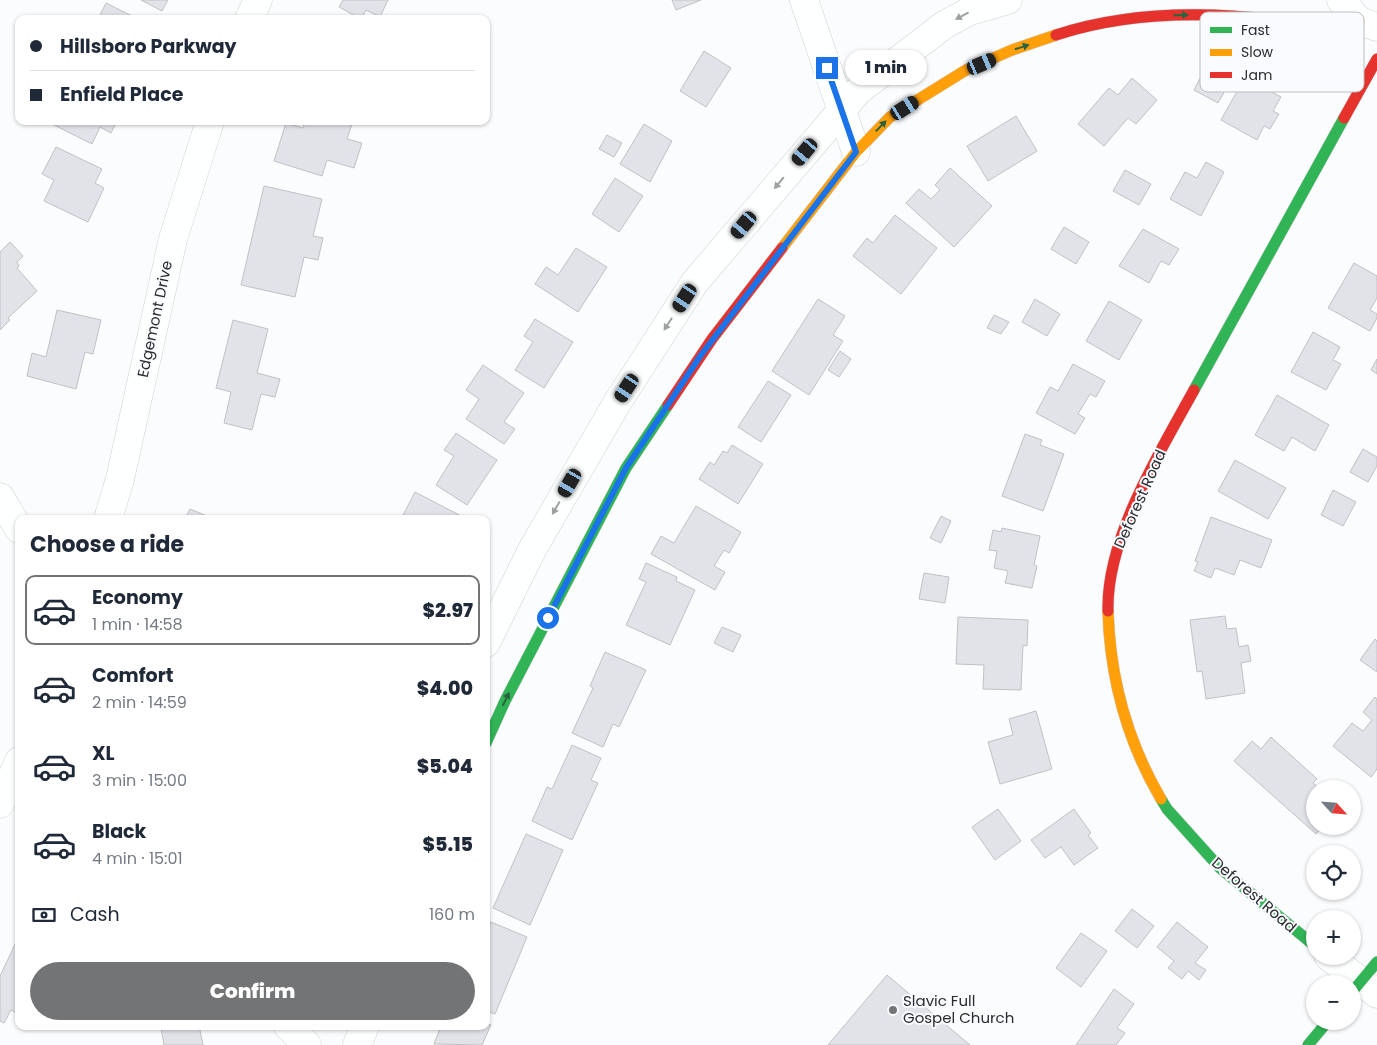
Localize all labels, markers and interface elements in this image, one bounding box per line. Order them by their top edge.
one-way arrow [1173,10,1189,18]
one-way arrow [955,12,969,20]
legend [1200,12,1364,92]
text: Fast [1241,20,1270,40]
text: Hillsboro Parkway [60,33,237,60]
text: Slow [1241,42,1274,62]
one-way arrow [1015,43,1030,51]
callout: 1 min [844,50,927,86]
car [965,51,998,77]
text: 1 min [865,56,907,79]
route end [816,57,838,79]
text: Jam [1241,65,1272,85]
text: Enfield Place [60,81,183,108]
car [888,94,921,122]
one-way arrow [875,120,887,132]
car [789,136,820,168]
one-way arrow [774,177,785,189]
car [728,209,759,241]
street label: Edgemont Drive [132,259,177,379]
car [670,281,699,315]
one-way arrow [663,318,673,331]
car [612,371,641,405]
street label: Deforest Road [1108,446,1171,551]
car [556,466,583,500]
one-way arrow [552,500,560,515]
text: Choose a ride [30,529,184,560]
text: Economy [92,584,183,611]
icon: car [32,588,77,633]
text: $2.97 [422,597,473,624]
route start [537,607,559,629]
text: 1 min · 14:58 [92,613,183,636]
text: Comfort [92,662,174,689]
icon: car [32,666,77,711]
text: $4.00 [417,675,473,702]
text: 2 min · 14:59 [92,691,187,714]
one-way arrow [502,692,510,706]
text: XL [92,740,115,767]
icon: car [32,744,77,789]
text: $5.04 [417,753,473,780]
text: 3 min · 15:00 [92,769,187,792]
north arrow [1306,780,1361,835]
map controls [1306,780,1361,1030]
text: Black [92,818,146,845]
icon: car [32,822,77,867]
text: $5.15 [422,831,473,858]
button: locate [1306,845,1361,900]
text: 4 min · 15:01 [92,847,183,870]
street label: Deforest Road [1208,852,1301,937]
icon: cash [30,901,58,929]
text: Cash [70,901,120,928]
text: 160 m [429,903,475,926]
button: + [1306,910,1361,965]
button: Confirm [30,962,475,1020]
button: − [1306,975,1361,1030]
place label: Slavic Full Gospel Church [903,990,1014,1028]
marker: Slavic Full Gospel Church [887,1004,899,1016]

